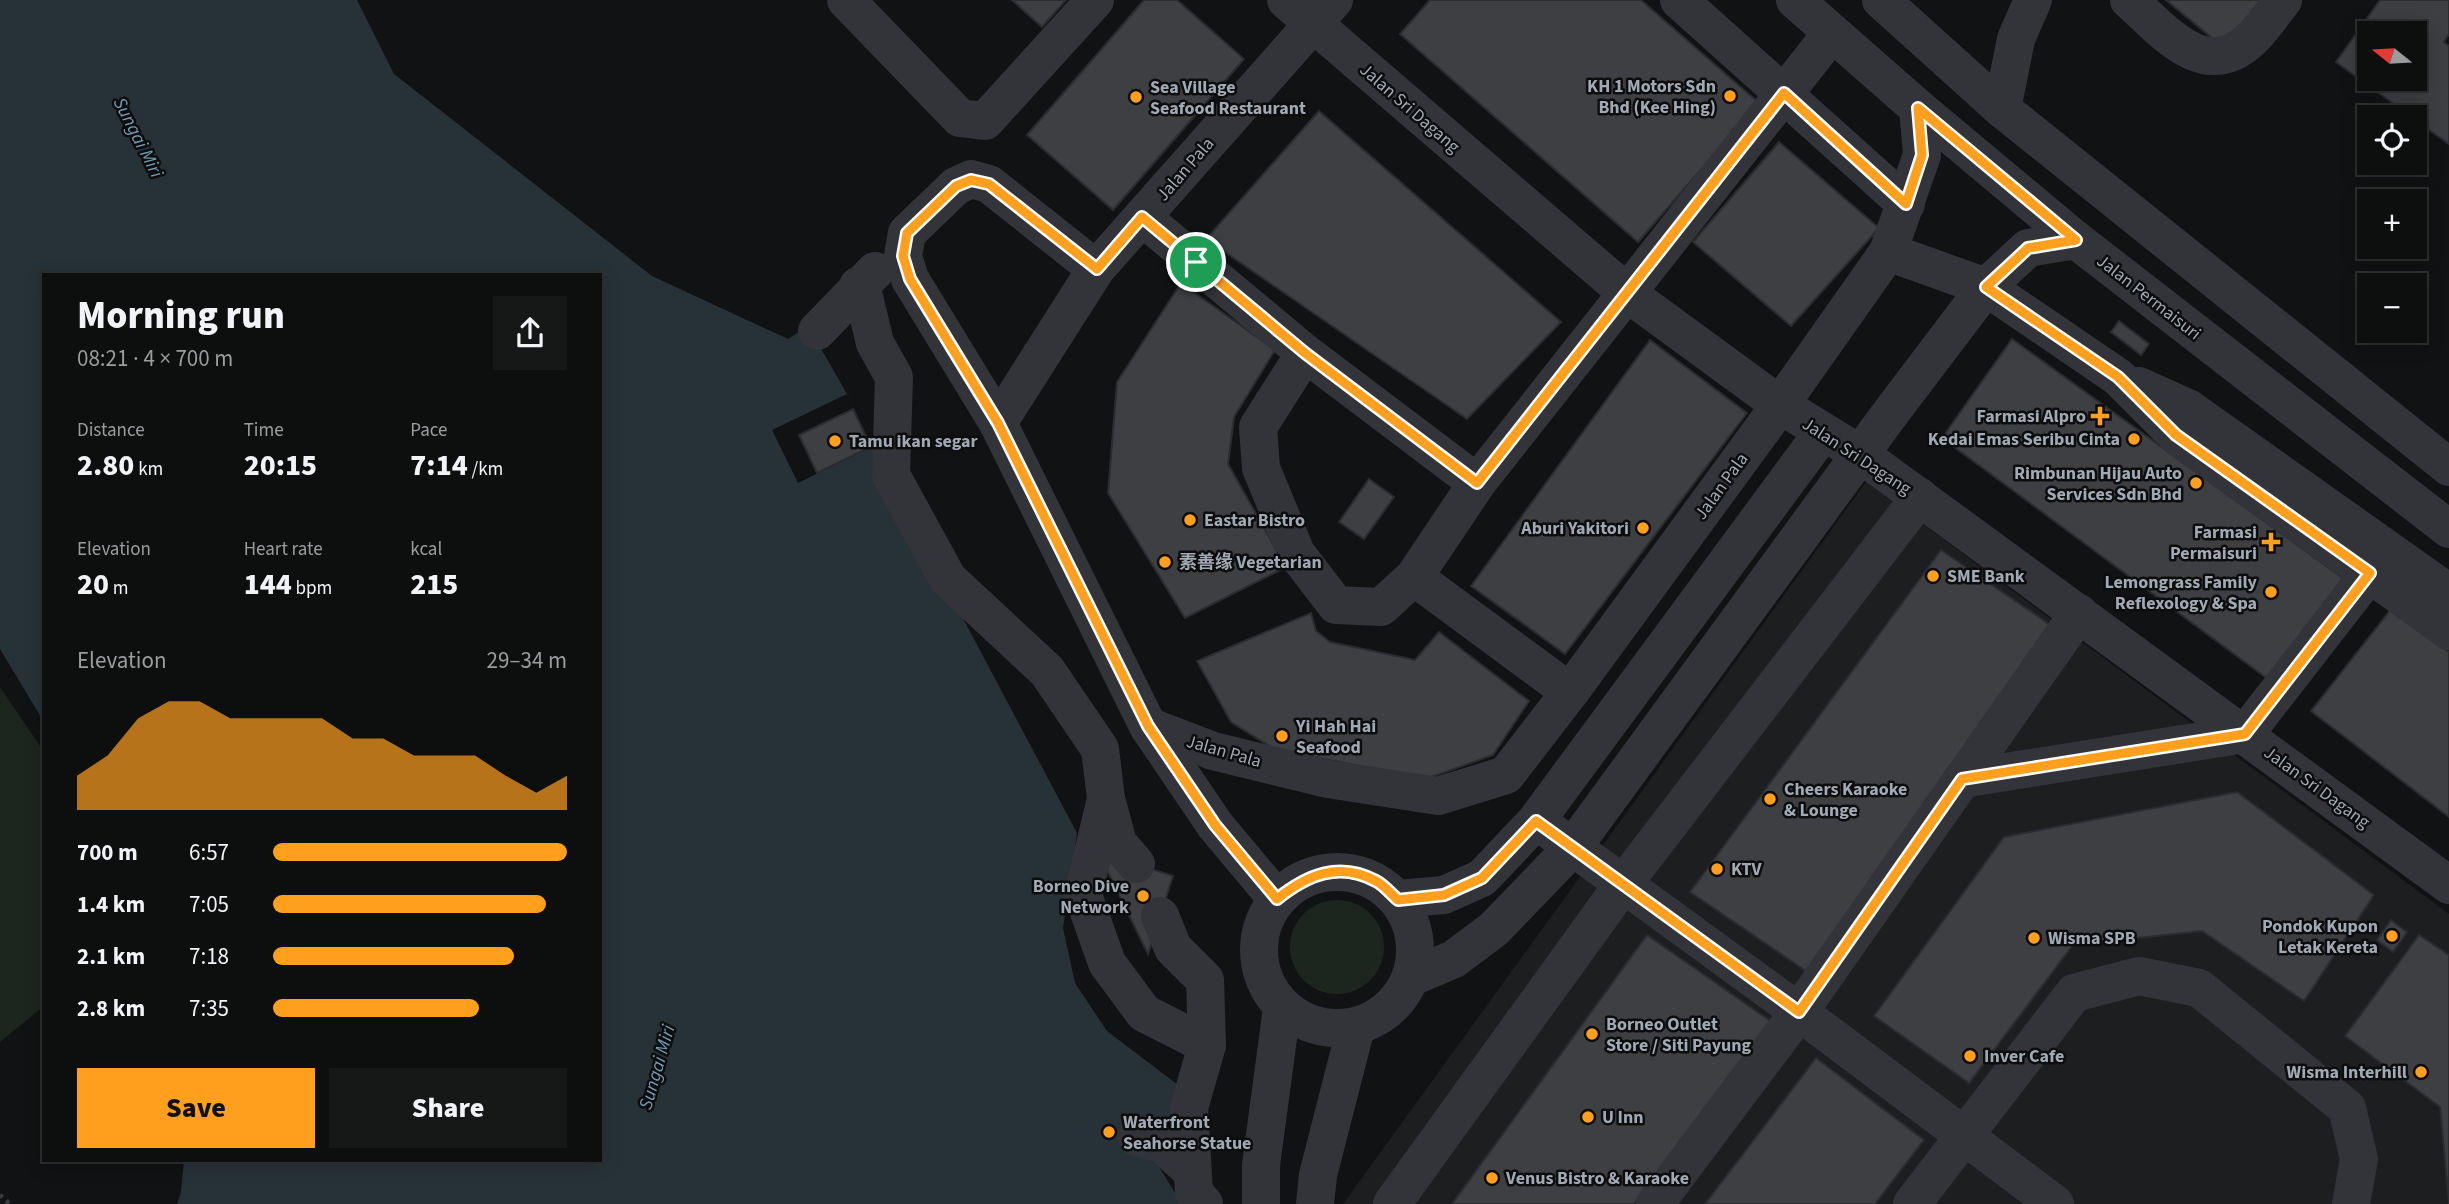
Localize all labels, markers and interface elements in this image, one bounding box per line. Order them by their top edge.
north arrow [2357,21,2427,91]
map controls [2357,21,2427,343]
street label: Jalan Sri Dagang [1354,58,1465,159]
place label: KH 1 Motors Sdn Bhd (Kee Hing) [1587,74,1716,120]
place label: Sea Village Seafood Restaurant [1150,75,1306,121]
marker: KH 1 Motors Sdn Bhd (Kee Hing) [1722,88,1738,104]
marker: Sea Village Seafood Restaurant [1128,89,1144,105]
water label: Sungai Miri [106,93,170,183]
button: locate [2357,105,2427,175]
street label: Jalan Pala [1151,132,1220,207]
button: + [2357,189,2427,259]
pin [1166,232,1226,292]
icon: arrive [1177,243,1215,281]
street label: Jalan Permaisuri [2091,249,2206,346]
button: − [2357,273,2427,343]
text: Morning run [77,289,285,343]
button: share [493,296,567,370]
text: 08:21 · 4 × 700 m [77,342,233,375]
place label: Farmasi Alpro [1976,404,2086,429]
marker: Farmasi Alpro [2092,408,2108,424]
street label: Jalan Sri Dagang [1797,412,1916,501]
text: Distance [77,417,145,444]
text: Time [244,417,284,444]
text: Pace [410,417,448,444]
place label: Kedai Emas Seribu Cinta [1928,427,2120,452]
place label: Tamu ikan segar [849,429,979,454]
marker: Kedai Emas Seribu Cinta [2126,431,2142,447]
marker: Tamu ikan segar [827,433,843,449]
text: 2.80 [77,444,134,487]
text: 20:15 [244,444,317,487]
text: 7:14 [410,444,468,487]
street label: Jalan Pala [1689,448,1754,525]
text: km [134,456,163,483]
text: /km [468,456,503,483]
place label: Rimbunan Hijau Auto Services Sdn Bhd [2014,461,2182,507]
marker: Rimbunan Hijau Auto Services Sdn Bhd [2188,475,2204,491]
place label: Eastar Bistro [1204,508,1305,533]
marker: Eastar Bistro [1182,512,1198,528]
place label: Aburi Yakitori [1520,516,1629,541]
marker: Aburi Yakitori [1635,520,1651,536]
place label: Farmasi Permaisuri [2170,520,2257,566]
marker: Farmasi Permaisuri [2263,534,2279,550]
text: Elevation [77,536,151,563]
text: Heart rate [244,536,323,563]
text: kcal [410,536,442,563]
place label: 素善缘 Vegetarian [1179,550,1322,575]
marker: 素善缘 Vegetarian [1157,554,1173,570]
text: 20 [77,563,109,606]
text: 144 [244,563,292,606]
text: 215 [410,563,458,606]
place label: SME Bank [1947,564,2025,589]
marker: SME Bank [1925,568,1941,584]
place label: Lemongrass Family Reflexology & Spa [2104,570,2258,616]
text: m [109,575,129,602]
text: bpm [292,575,332,602]
marker: Lemongrass Family Reflexology & Spa [2263,584,2279,600]
text: Elevation [77,644,167,677]
text: 29–34 m [487,644,567,677]
place label: Yi Hah Hai Seafood [1295,714,1376,760]
marker: Yi Hah Hai Seafood [1274,728,1290,744]
street label: Jalan Pala [1183,729,1264,774]
street label: Jalan Sri Dagang [2259,740,2375,834]
place label: Cheers Karaoke & Lounge [1784,777,1907,823]
marker: Cheers Karaoke & Lounge [1762,791,1778,807]
text: 700 m [77,836,138,869]
text: 6:57 [189,836,229,869]
place label: KTV [1731,857,1763,882]
marker: KTV [1709,861,1725,877]
place label: Borneo Dive Network [1033,874,1129,920]
text: 1.4 km [77,888,145,921]
text: 7:05 [189,888,229,921]
marker: Borneo Dive Network [1135,888,1151,904]
place label: Pondok Kupon Letak Kereta [2262,914,2378,960]
place label: Wisma SPB [2048,926,2136,951]
marker: Pondok Kupon Letak Kereta [2384,928,2400,944]
marker: Wisma SPB [2026,930,2042,946]
text: 2.1 km [77,940,145,973]
text: 7:18 [189,940,229,973]
text: 2.8 km [77,992,145,1025]
text: 7:35 [189,992,229,1025]
place label: Borneo Outlet Store / Siti Payung [1606,1012,1752,1058]
water label: Sungai Miri [632,1021,683,1113]
marker: Borneo Outlet Store / Siti Payung [1584,1026,1600,1042]
place label: Inver Cafe [1984,1044,2064,1069]
marker: Inver Cafe [1962,1048,1978,1064]
place label: Wisma Interhill [2287,1060,2407,1085]
marker: Wisma Interhill [2413,1064,2429,1080]
button: Save [77,1068,315,1148]
button: Share [329,1068,567,1148]
place label: U Inn [1602,1105,1644,1130]
marker: U Inn [1580,1109,1596,1125]
place label: Waterfront Seahorse Statue [1123,1110,1251,1156]
marker: Waterfront Seahorse Statue [1101,1124,1117,1140]
place label: Venus Bistro & Karaoke [1505,1166,1689,1191]
marker: Venus Bistro & Karaoke [1484,1170,1500,1186]

